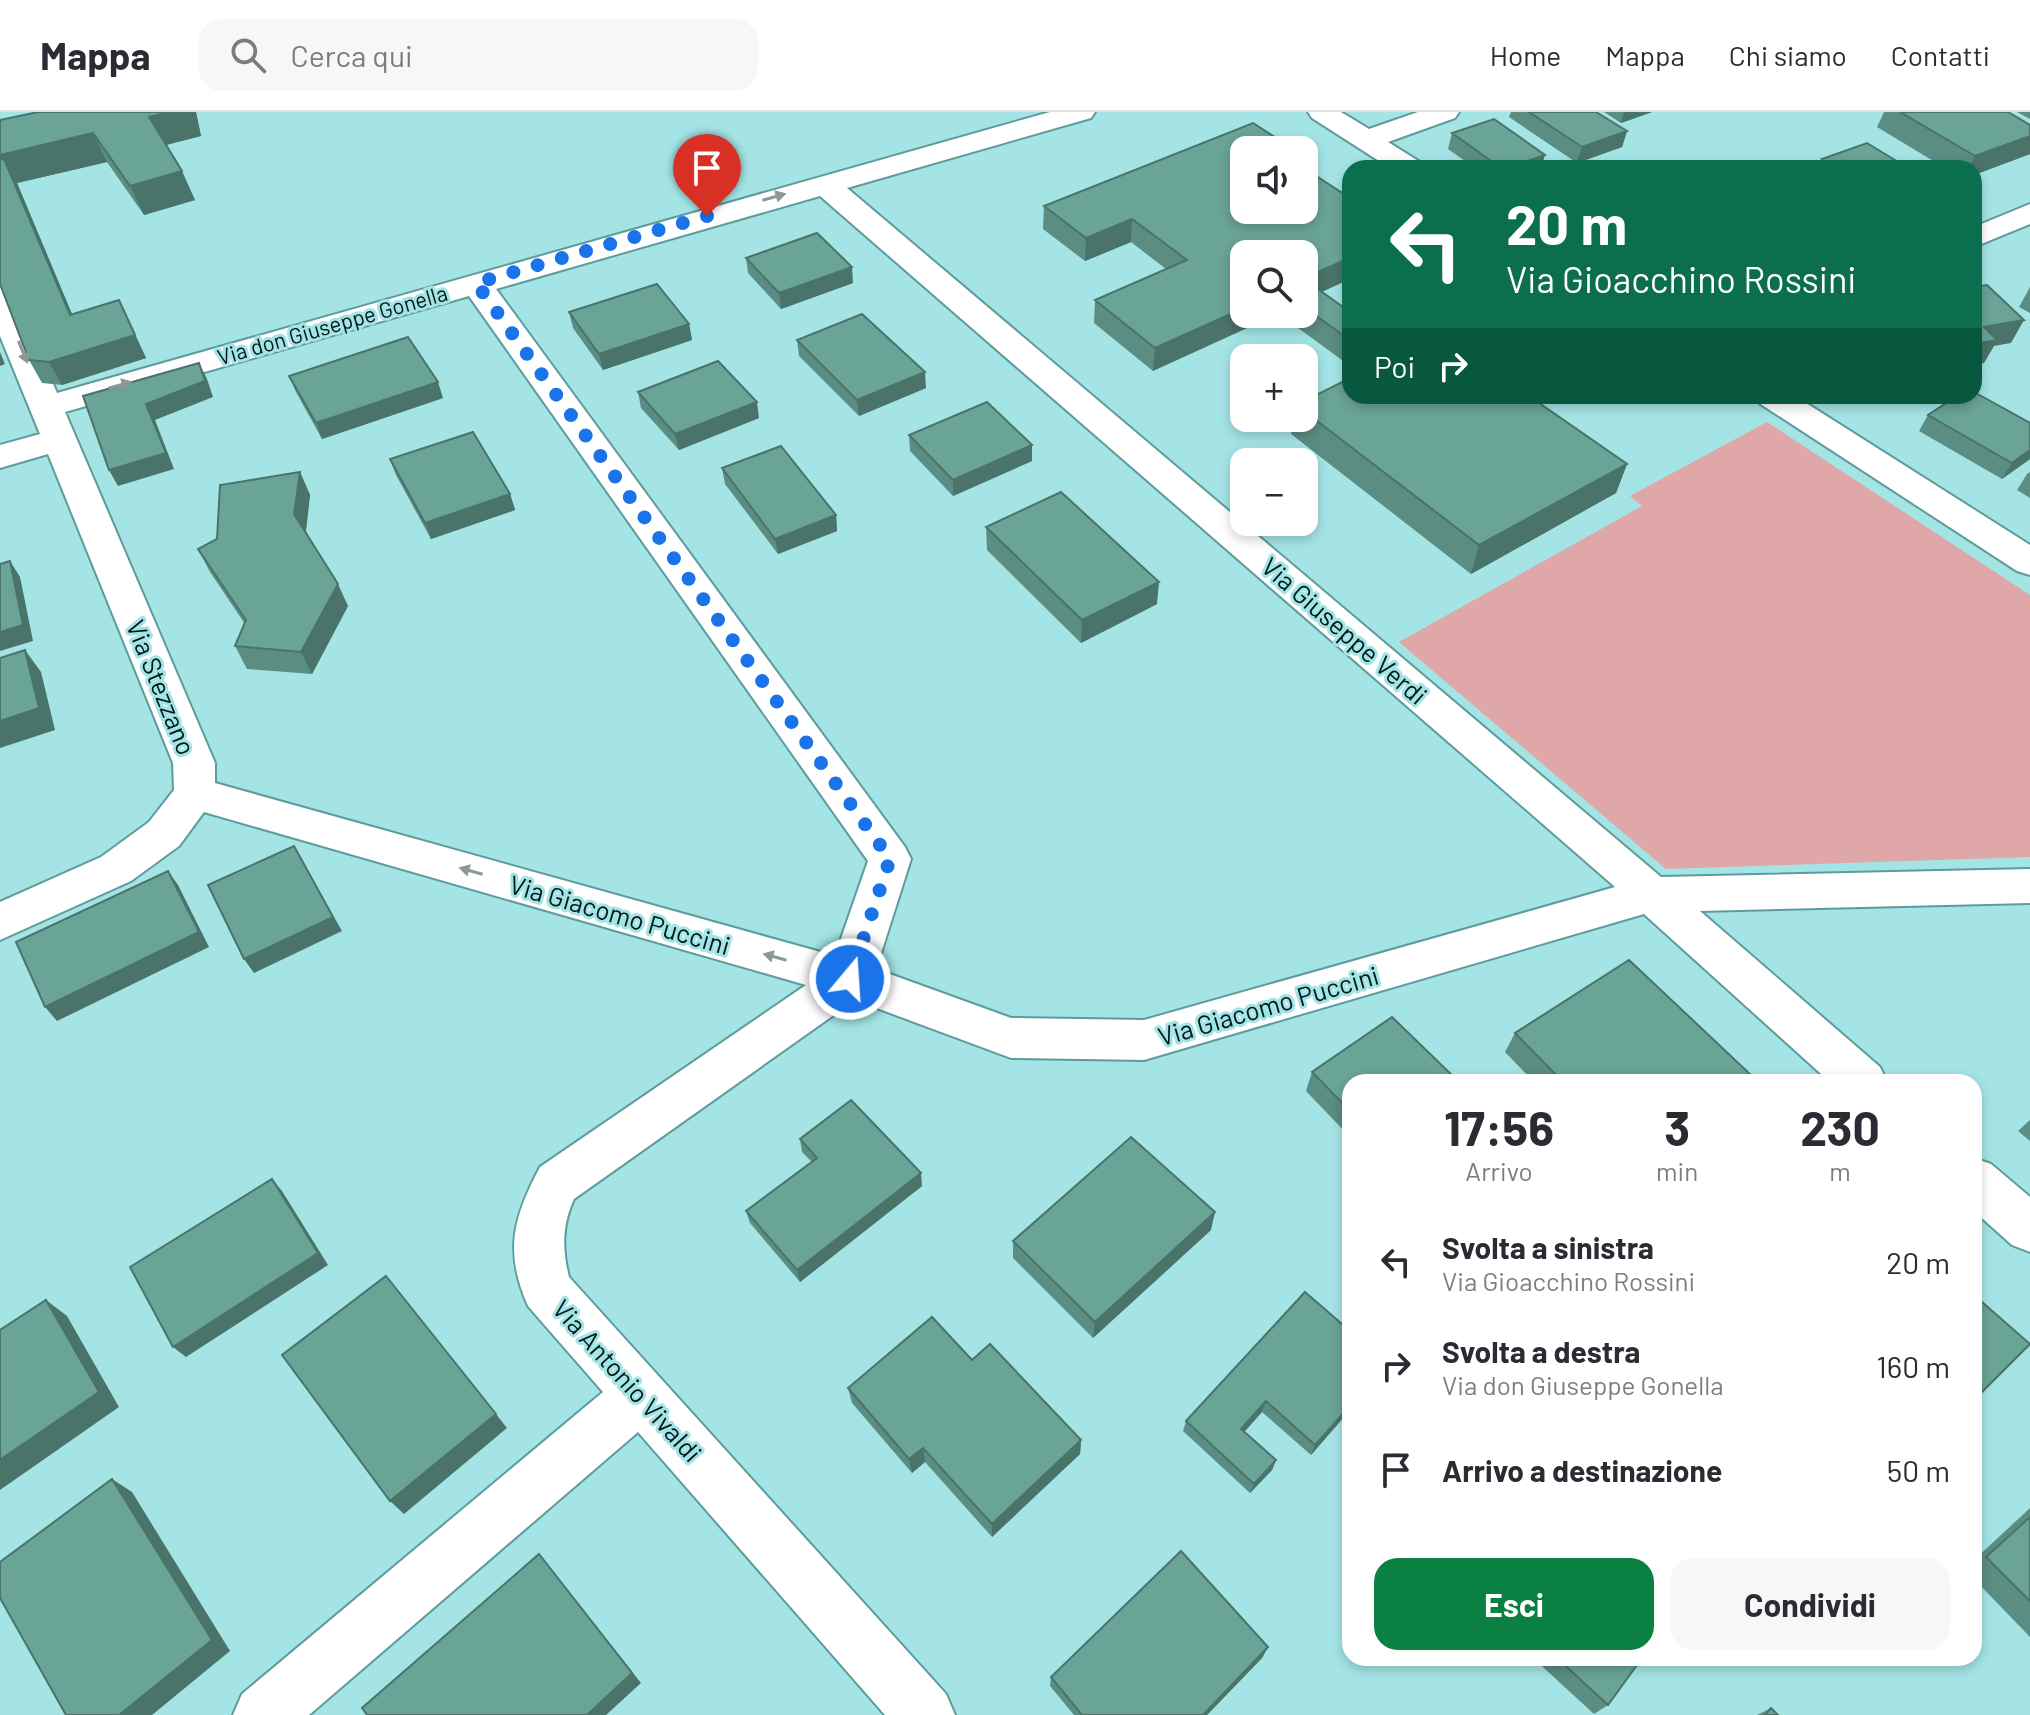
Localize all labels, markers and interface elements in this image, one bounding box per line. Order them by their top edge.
search box [198,19,758,91]
text: Mappa [40,32,150,78]
icon: search [226,33,270,77]
text: Cerca qui [290,37,413,73]
text: Home [1490,38,1561,72]
text: Mappa [1605,38,1685,72]
text: Chi siamo [1729,38,1847,72]
text: Contatti [1891,38,1990,72]
pin [673,134,741,216]
map controls [1230,136,1318,536]
button: sound [1230,136,1318,224]
icon: arrive [685,146,729,190]
text: 20 m [1506,189,1627,256]
one-way arrow [762,190,786,203]
icon: left [1374,192,1478,296]
button: search [1230,240,1318,328]
text: Via Gioacchino Rossini [1506,257,1857,300]
street label: Via don Giuseppe Gonella [214,279,450,369]
one-way arrow [16,340,29,364]
button: + [1230,344,1318,432]
icon: right [1431,344,1475,388]
text: Poi [1374,348,1415,384]
one-way arrow [109,378,133,391]
button: − [1230,448,1318,536]
street label: Via Giuseppe Verdi [1256,550,1434,710]
street label: Via Stezzano [121,615,203,759]
one-way arrow [459,865,484,877]
street label: Via Giacomo Puccini [506,868,734,960]
position arrow [808,937,892,1021]
one-way arrow [763,951,788,963]
street label: Via Giacomo Puccini [1154,959,1382,1051]
text: 17:56 [1444,1098,1554,1156]
text: 3 [1664,1098,1690,1156]
text: 230 [1800,1098,1880,1156]
text: Arrivo [1465,1155,1533,1186]
text: min [1656,1155,1698,1186]
text: m [1829,1155,1851,1186]
text: Svolta a sinistra [1442,1229,1654,1265]
icon: left [1374,1240,1418,1284]
text: 20 m [1886,1244,1950,1280]
text: Via Gioacchino Rossini [1442,1265,1695,1296]
street label: Via Antonio Vivaldi [547,1292,709,1468]
text: Svolta a destra [1442,1333,1640,1369]
icon: right [1374,1344,1418,1388]
text: 160 m [1876,1348,1950,1384]
text: Via don Giuseppe Gonella [1442,1369,1723,1400]
icon: arrive [1374,1448,1418,1492]
text: Arrivo a destinazione [1442,1452,1722,1488]
text: 50 m [1887,1452,1950,1488]
button: Esci [1374,1558,1654,1650]
button: Condividi [1670,1558,1950,1650]

